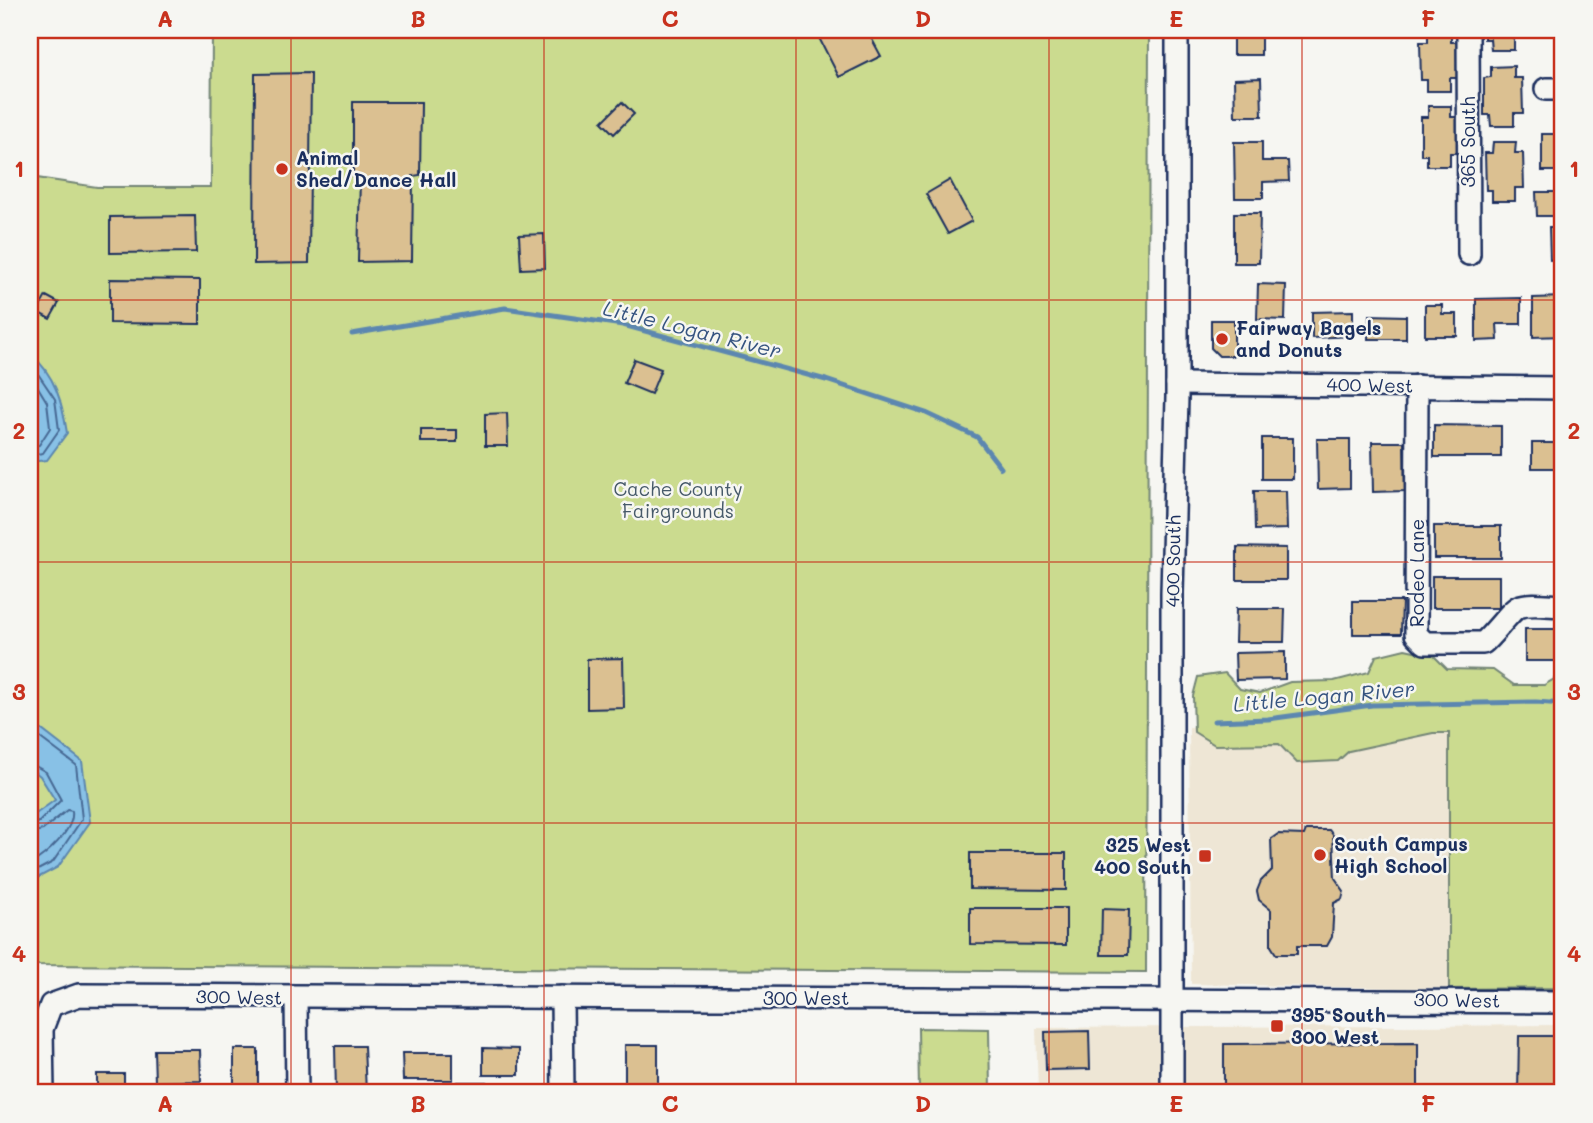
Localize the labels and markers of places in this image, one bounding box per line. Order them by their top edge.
place label: Animal Shed/Dance Hall [296,145,456,192]
marker: Animal Shed/Dance Hall [274,161,290,177]
place label: Fairway Bagels and Donuts [1236,315,1381,362]
marker: Fairway Bagels and Donuts [1214,331,1230,347]
place label: South Campus High School [1334,831,1468,878]
place label: 325 West 400 South [1094,832,1191,879]
marker: South Campus High School [1312,847,1328,863]
marker: 325 West 400 South [1197,848,1213,864]
place label: 395 South 300 West [1291,1002,1386,1049]
marker: 395 South 300 West [1269,1018,1285,1034]

